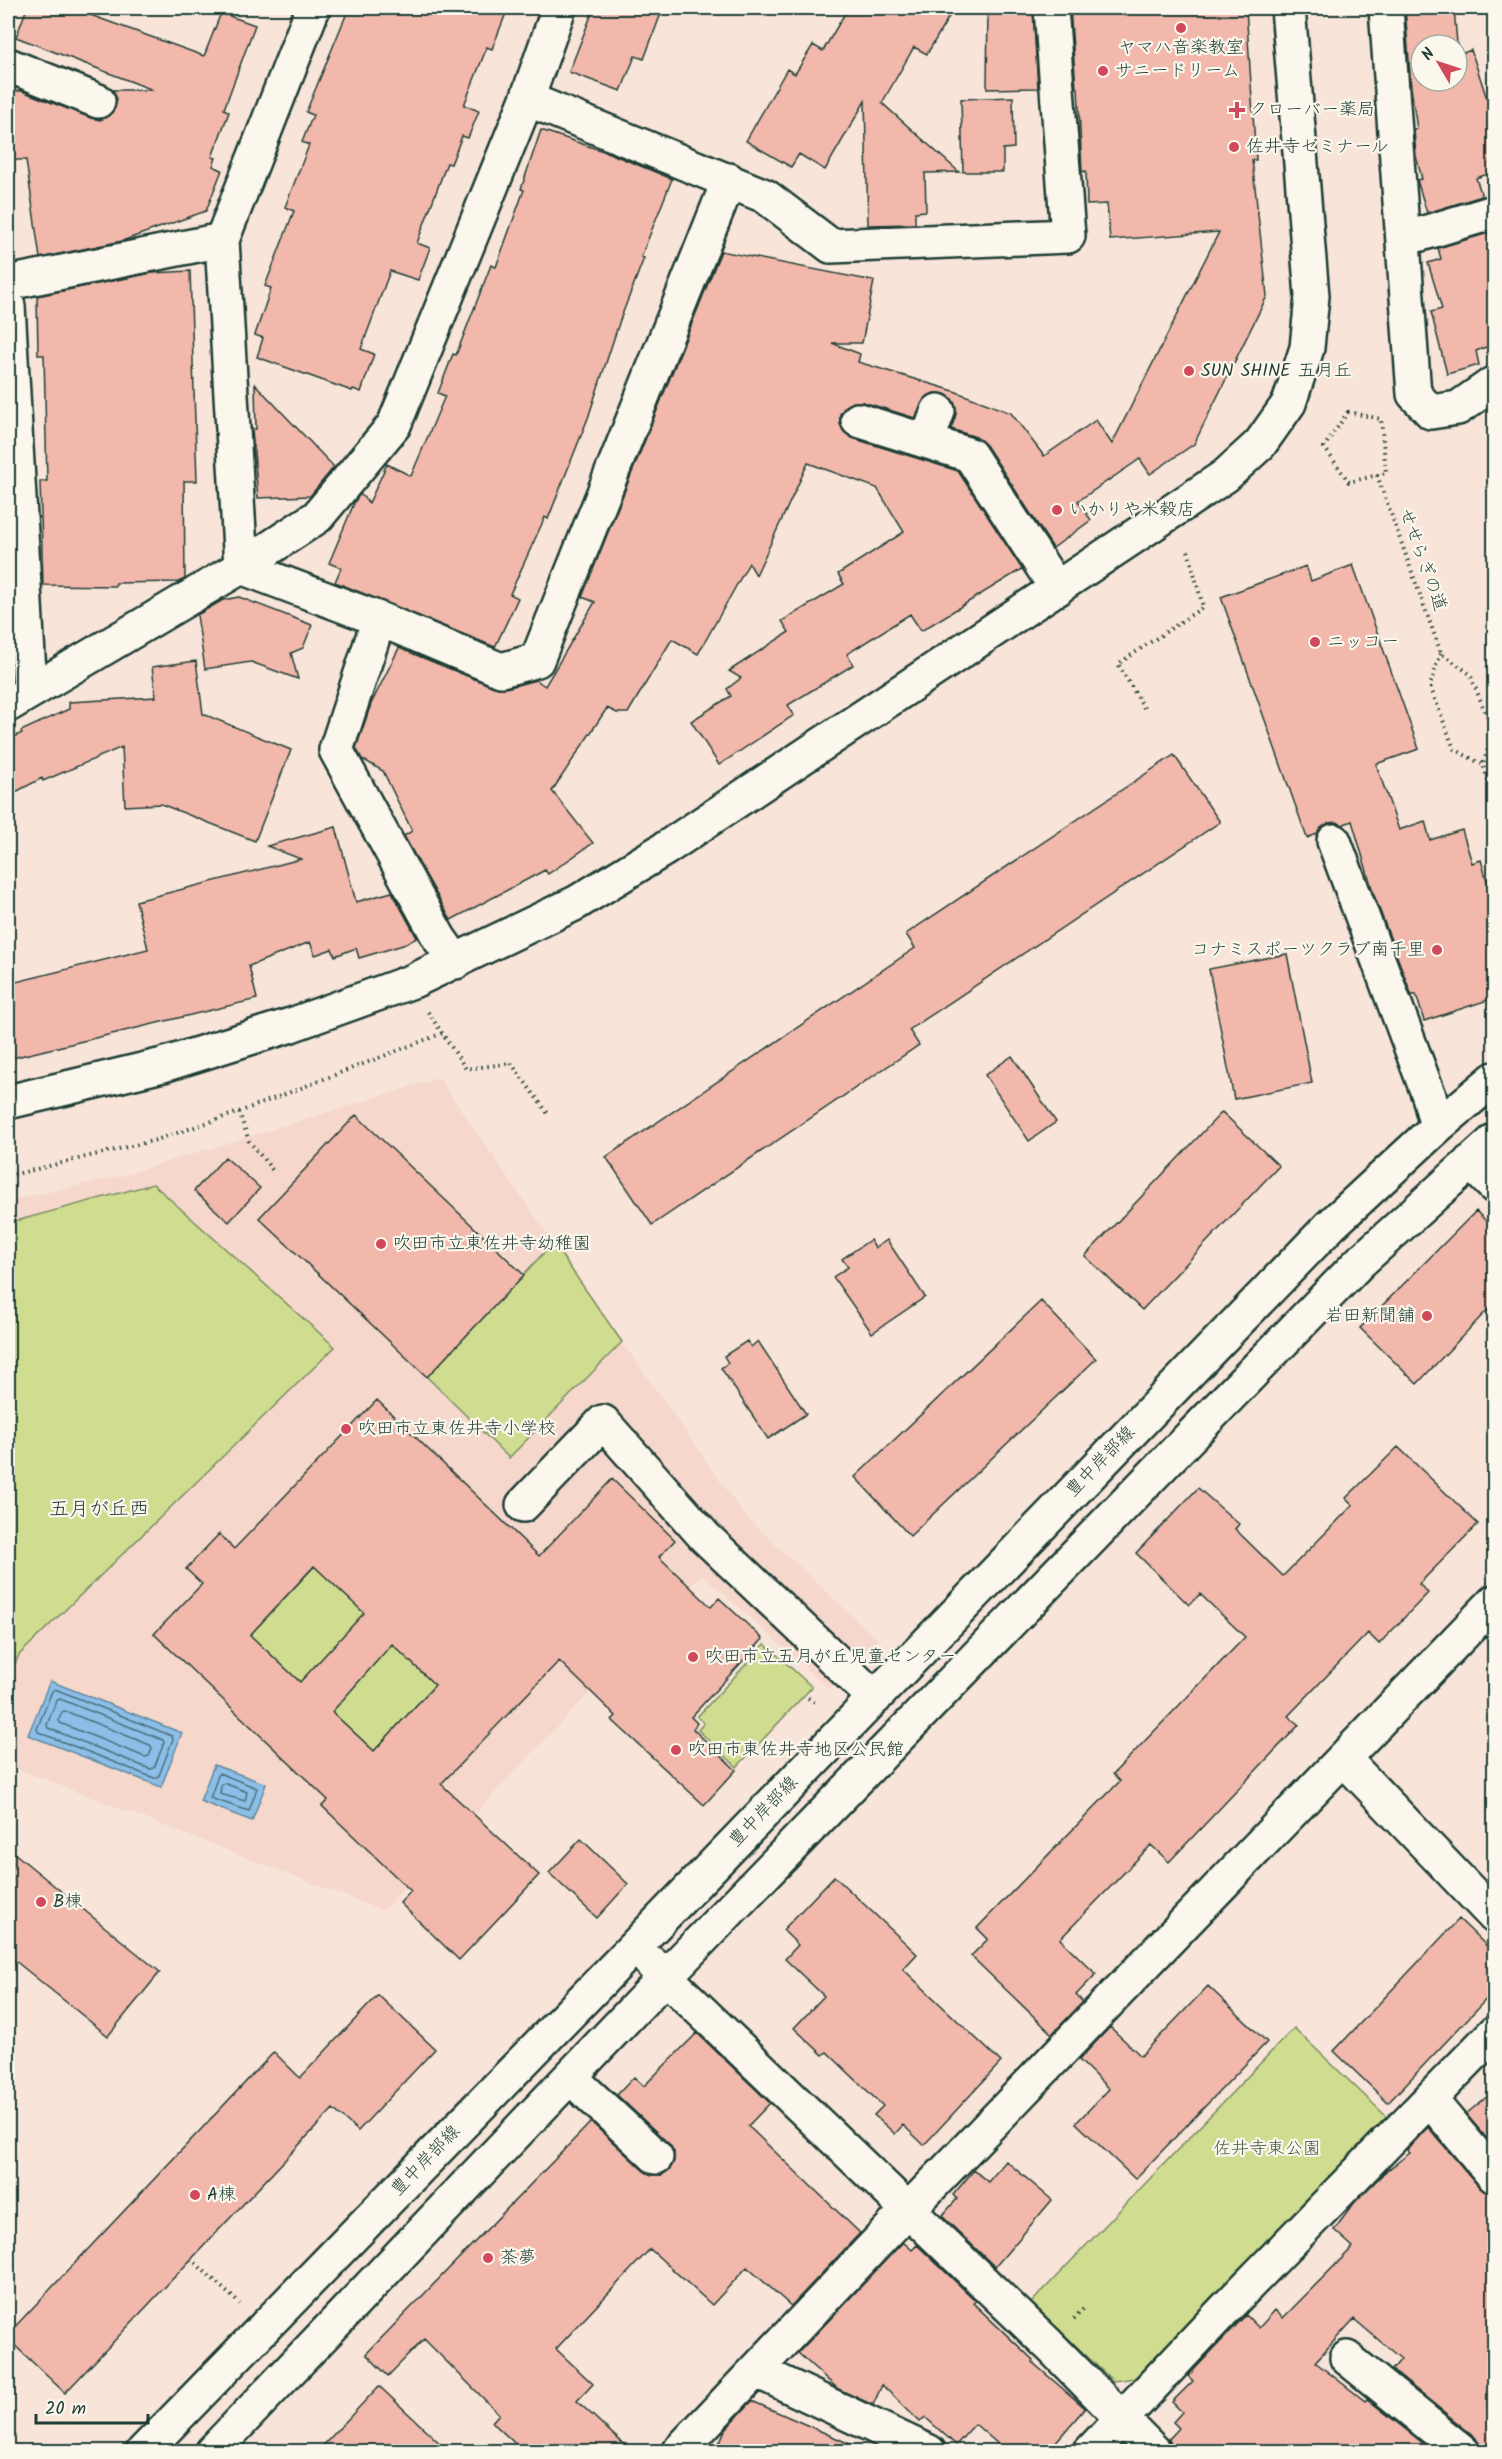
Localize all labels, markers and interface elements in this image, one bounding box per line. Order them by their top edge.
marker: ヤマハ音楽教室 [1174,21,1188,35]
north arrow [1409,33,1469,93]
place label: ヤマハ音楽教室 [1118,34,1244,63]
text: N [1416,43,1441,66]
place label: サニードリーム [1115,57,1240,86]
marker: サニードリーム [1096,64,1110,78]
place label: クローバー薬局 [1249,96,1375,125]
marker: クローバー薬局 [1230,103,1244,117]
place label: 佐井寺ゼミナール [1246,133,1389,162]
marker: 佐井寺ゼミナール [1227,140,1241,154]
place label: SUN SHINE 五月丘 [1201,357,1352,386]
marker: SUN SHINE 五月丘 [1182,364,1196,378]
place label: いかりや米穀店 [1069,496,1195,525]
marker: いかりや米穀店 [1050,503,1064,517]
street label: せせらぎの道 [1390,504,1454,616]
place label: ニッコー [1327,628,1399,657]
marker: ニッコー [1308,635,1322,649]
place label: コナミスポーツクラブ南千里 [1191,936,1425,965]
marker: コナミスポーツクラブ南千里 [1430,943,1444,957]
place label: 吹田市立東佐井寺幼稚園 [393,1230,591,1259]
marker: 吹田市立東佐井寺幼稚園 [374,1237,388,1251]
place label: 岩田新聞舗 [1325,1302,1415,1331]
marker: 岩田新聞舗 [1420,1309,1434,1323]
place label: 吹田市立東佐井寺小学校 [358,1415,556,1444]
street label: 豊中岸部線 [1059,1420,1143,1504]
marker: 吹田市立東佐井寺小学校 [339,1422,353,1436]
district label: 五月が丘西 [49,1494,149,1526]
place label: 吹田市立五月が丘児童センター [705,1643,956,1672]
marker: 吹田市立五月が丘児童センター [686,1650,700,1664]
place label: 吹田市東佐井寺地区公民館 [688,1736,904,1765]
marker: 吹田市東佐井寺地区公民館 [669,1743,683,1757]
street label: 豊中岸部線 [722,1770,806,1854]
place label: B棟 [53,1888,82,1917]
marker: B棟 [34,1895,48,1909]
street label: 豊中岸部線 [384,2119,468,2203]
park label: 佐井寺東公園 [1213,2135,1321,2164]
place label: A棟 [207,2181,236,2210]
marker: A棟 [188,2188,202,2202]
place label: 茶夢 [500,2244,536,2273]
marker: 茶夢 [481,2251,495,2265]
scale bar [36,2387,148,2425]
text: 20 m [45,2395,86,2424]

